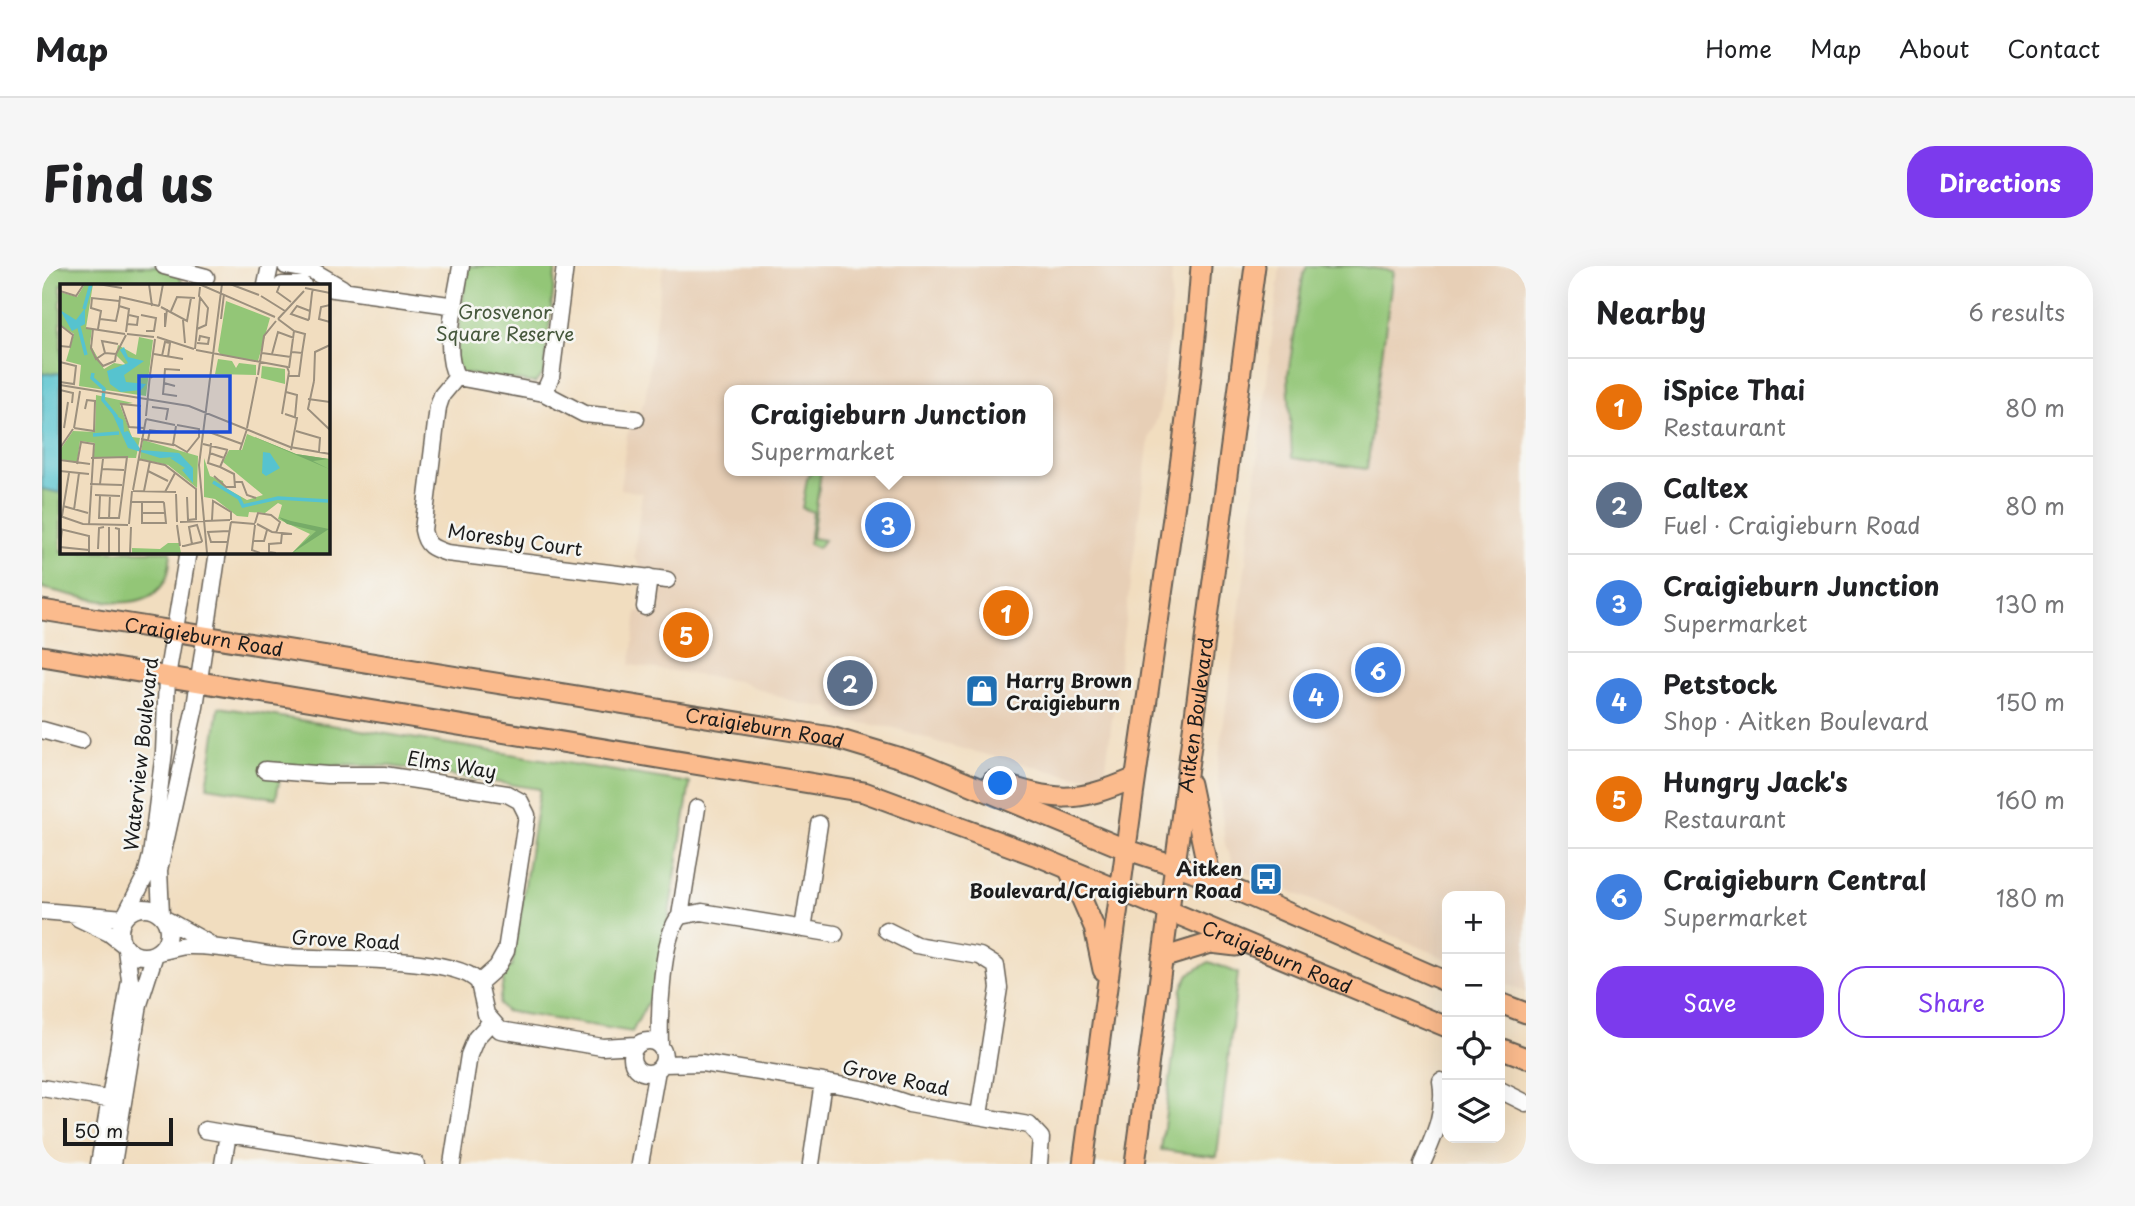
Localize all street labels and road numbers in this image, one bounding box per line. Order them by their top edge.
street label: Moresby Court [446,516,584,562]
street label: Craigieburn Road [123,610,285,663]
street label: Aitken Boulevard [1171,635,1219,794]
street label: Waterview Boulevard [116,655,164,852]
street label: Craigieburn Road [683,700,847,754]
street label: Elms Way [405,743,499,785]
street label: Craigieburn Road [1198,912,1357,1000]
street label: Grove Road [291,922,401,956]
street label: Grove Road [840,1052,952,1102]

